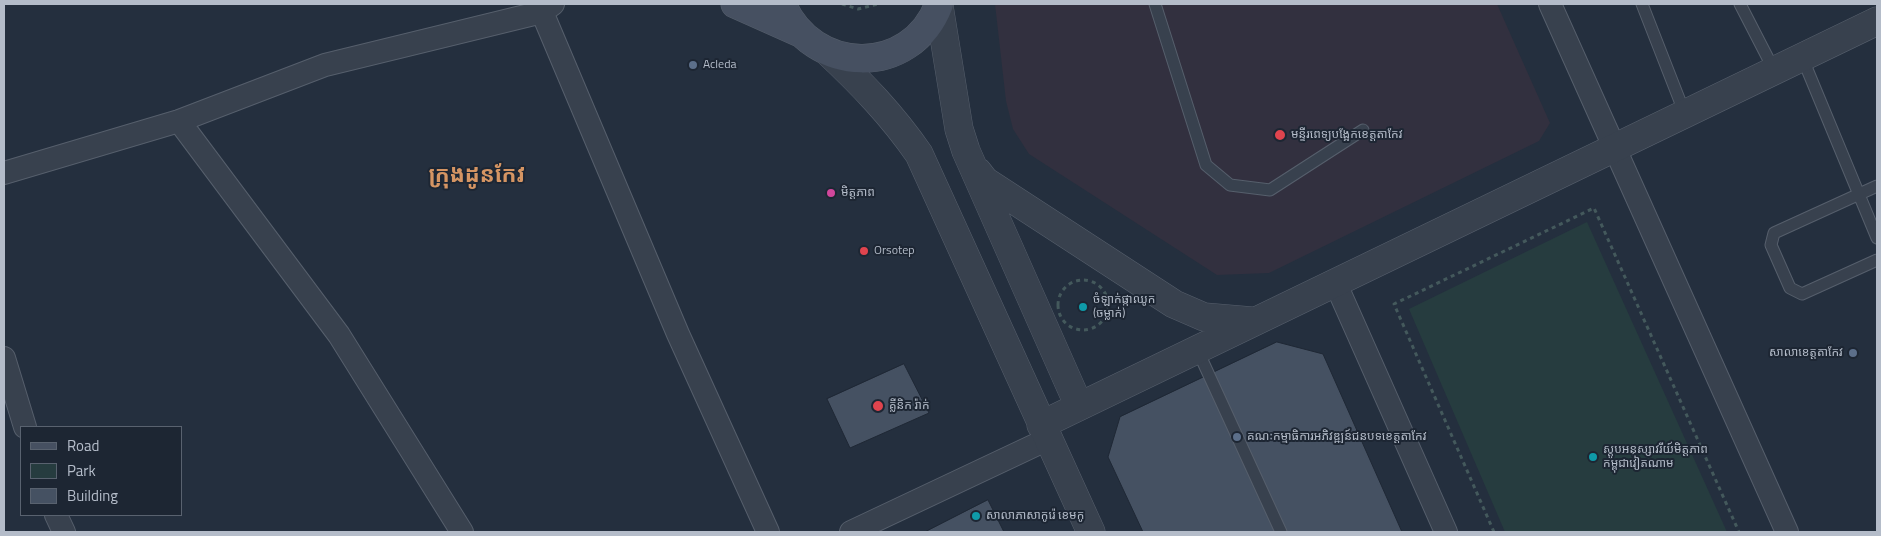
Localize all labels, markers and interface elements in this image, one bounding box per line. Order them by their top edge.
place label: Acleda [703,58,737,72]
marker: Acleda [687,59,699,71]
marker: មន្ទីរពេទ្យបង្អែកខេត្តតាកែវ [1273,128,1287,142]
place label: មន្ទីរពេទ្យបង្អែកខេត្តតាកែវ [1291,128,1403,142]
district label: ក្រុងដូនកែវ [429,164,525,190]
place label: មិត្តភាព [841,186,875,200]
marker: មិត្តភាព [825,187,837,199]
place label: Orsotep [874,244,915,258]
marker: Orsotep [858,245,870,257]
place label: ចំឡាក់ផ្កាឈូក (ចម្លាក់) [1093,293,1155,321]
marker: ចំឡាក់ផ្កាឈូក (ចម្លាក់) [1077,301,1089,313]
place label: សាលាខេត្តតាកែវ [1769,346,1843,360]
marker: សាលាខេត្តតាកែវ [1847,347,1859,359]
marker: គ្លីនិក រ៉ាក់ [871,399,885,413]
place label: គ្លីនិក រ៉ាក់ [889,399,930,413]
legend [20,426,182,516]
place label: គណៈកម្មាធិការអភិវឌ្ឍន៍ជនបទខេត្តតាកែវ [1247,430,1427,444]
marker: គណៈកម្មាធិការអភិវឌ្ឍន៍ជនបទខេត្តតាកែវ [1231,431,1243,443]
text: Road [67,434,99,457]
place label: ស្តូបអនុស្សាវរីយ៍មិត្តភាព កម្ពុជាវៀតណាម [1603,443,1708,471]
marker: ស្តូបអនុស្សាវរីយ៍មិត្តភាព កម្ពុជាវៀតណាម [1587,451,1599,463]
text: Park [67,459,96,482]
text: Building [67,484,118,507]
place label: សាលាភាសាកូរ៉េ ខេមកូ [986,509,1084,523]
marker: សាលាភាសាកូរ៉េ ខេមកូ [970,510,982,522]

